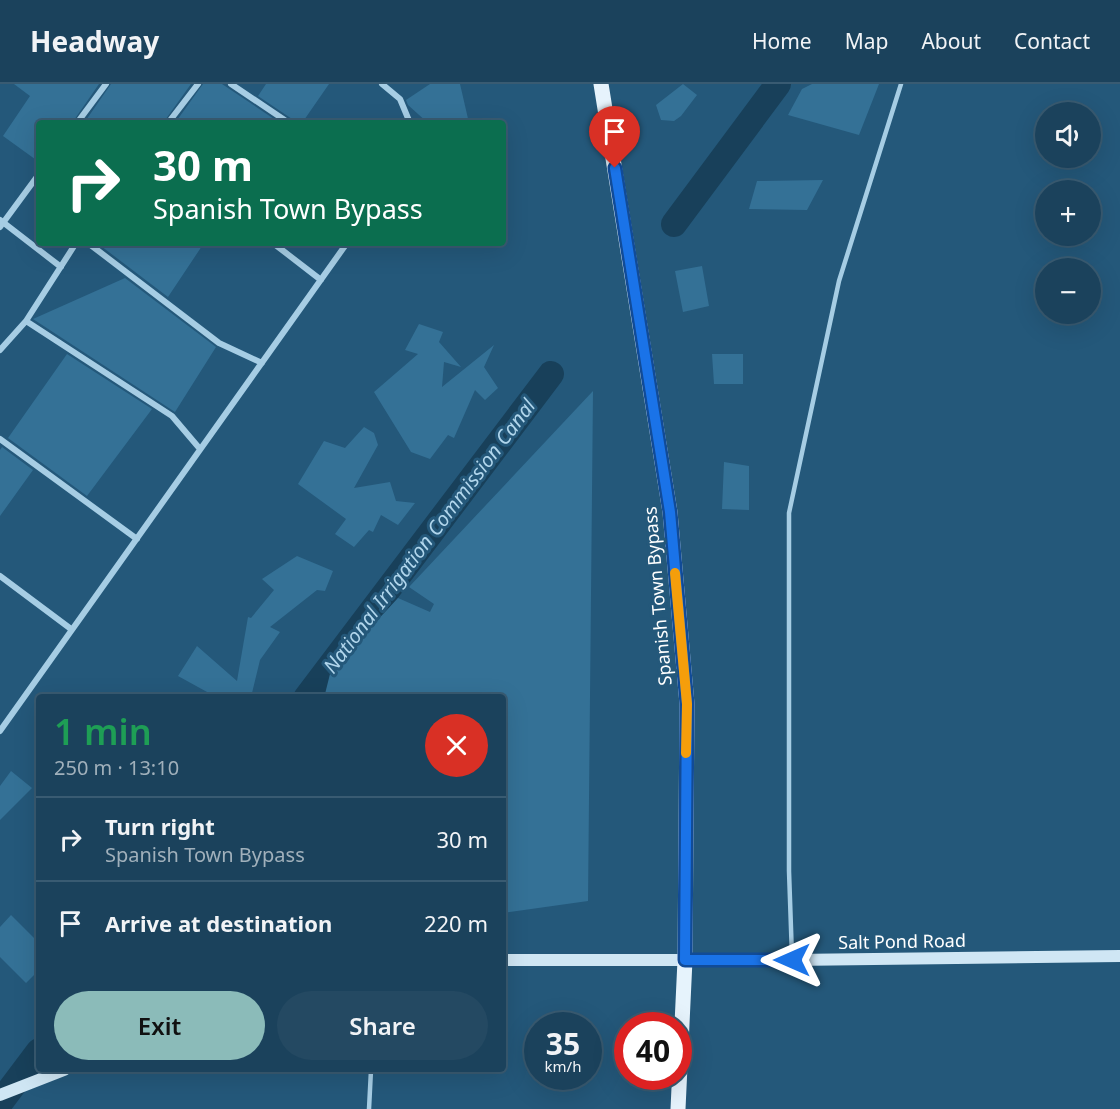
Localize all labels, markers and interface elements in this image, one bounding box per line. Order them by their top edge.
text: Headway [30,22,159,60]
text: Home [752,27,812,55]
text: Map [845,27,888,55]
text: About [921,27,981,55]
text: Contact [1014,27,1090,55]
map controls [1035,102,1101,324]
button: sound [1035,102,1101,168]
pin [589,106,640,168]
icon: arrive [598,115,631,148]
text: 30 m [153,136,253,193]
icon: right [54,144,132,222]
button: + [1035,180,1101,246]
text: Spanish Town Bypass [153,190,423,227]
button: − [1035,258,1101,324]
water label: National Irrigation Commission Canal [317,393,542,679]
street label: Spanish Town Bypass [637,505,677,687]
text: 1 min [54,707,152,756]
button: close [425,714,488,777]
text: 250 m · 13:10 [54,754,179,781]
text: Turn right [105,811,215,841]
icon: right [54,823,87,856]
text: 30 m [437,824,488,854]
text: Spanish Town Bypass [105,841,305,868]
icon: arrive [54,907,87,940]
text: Arrive at destination [105,908,332,938]
text: 220 m [424,908,488,938]
position arrow [760,928,824,992]
street label: Salt Pond Road [838,928,966,954]
button: Exit [54,991,265,1060]
button: Share [277,991,488,1060]
speed limit sign: 40 [614,1012,692,1090]
text: 35 [546,1023,580,1064]
text: km/h [545,1056,581,1076]

